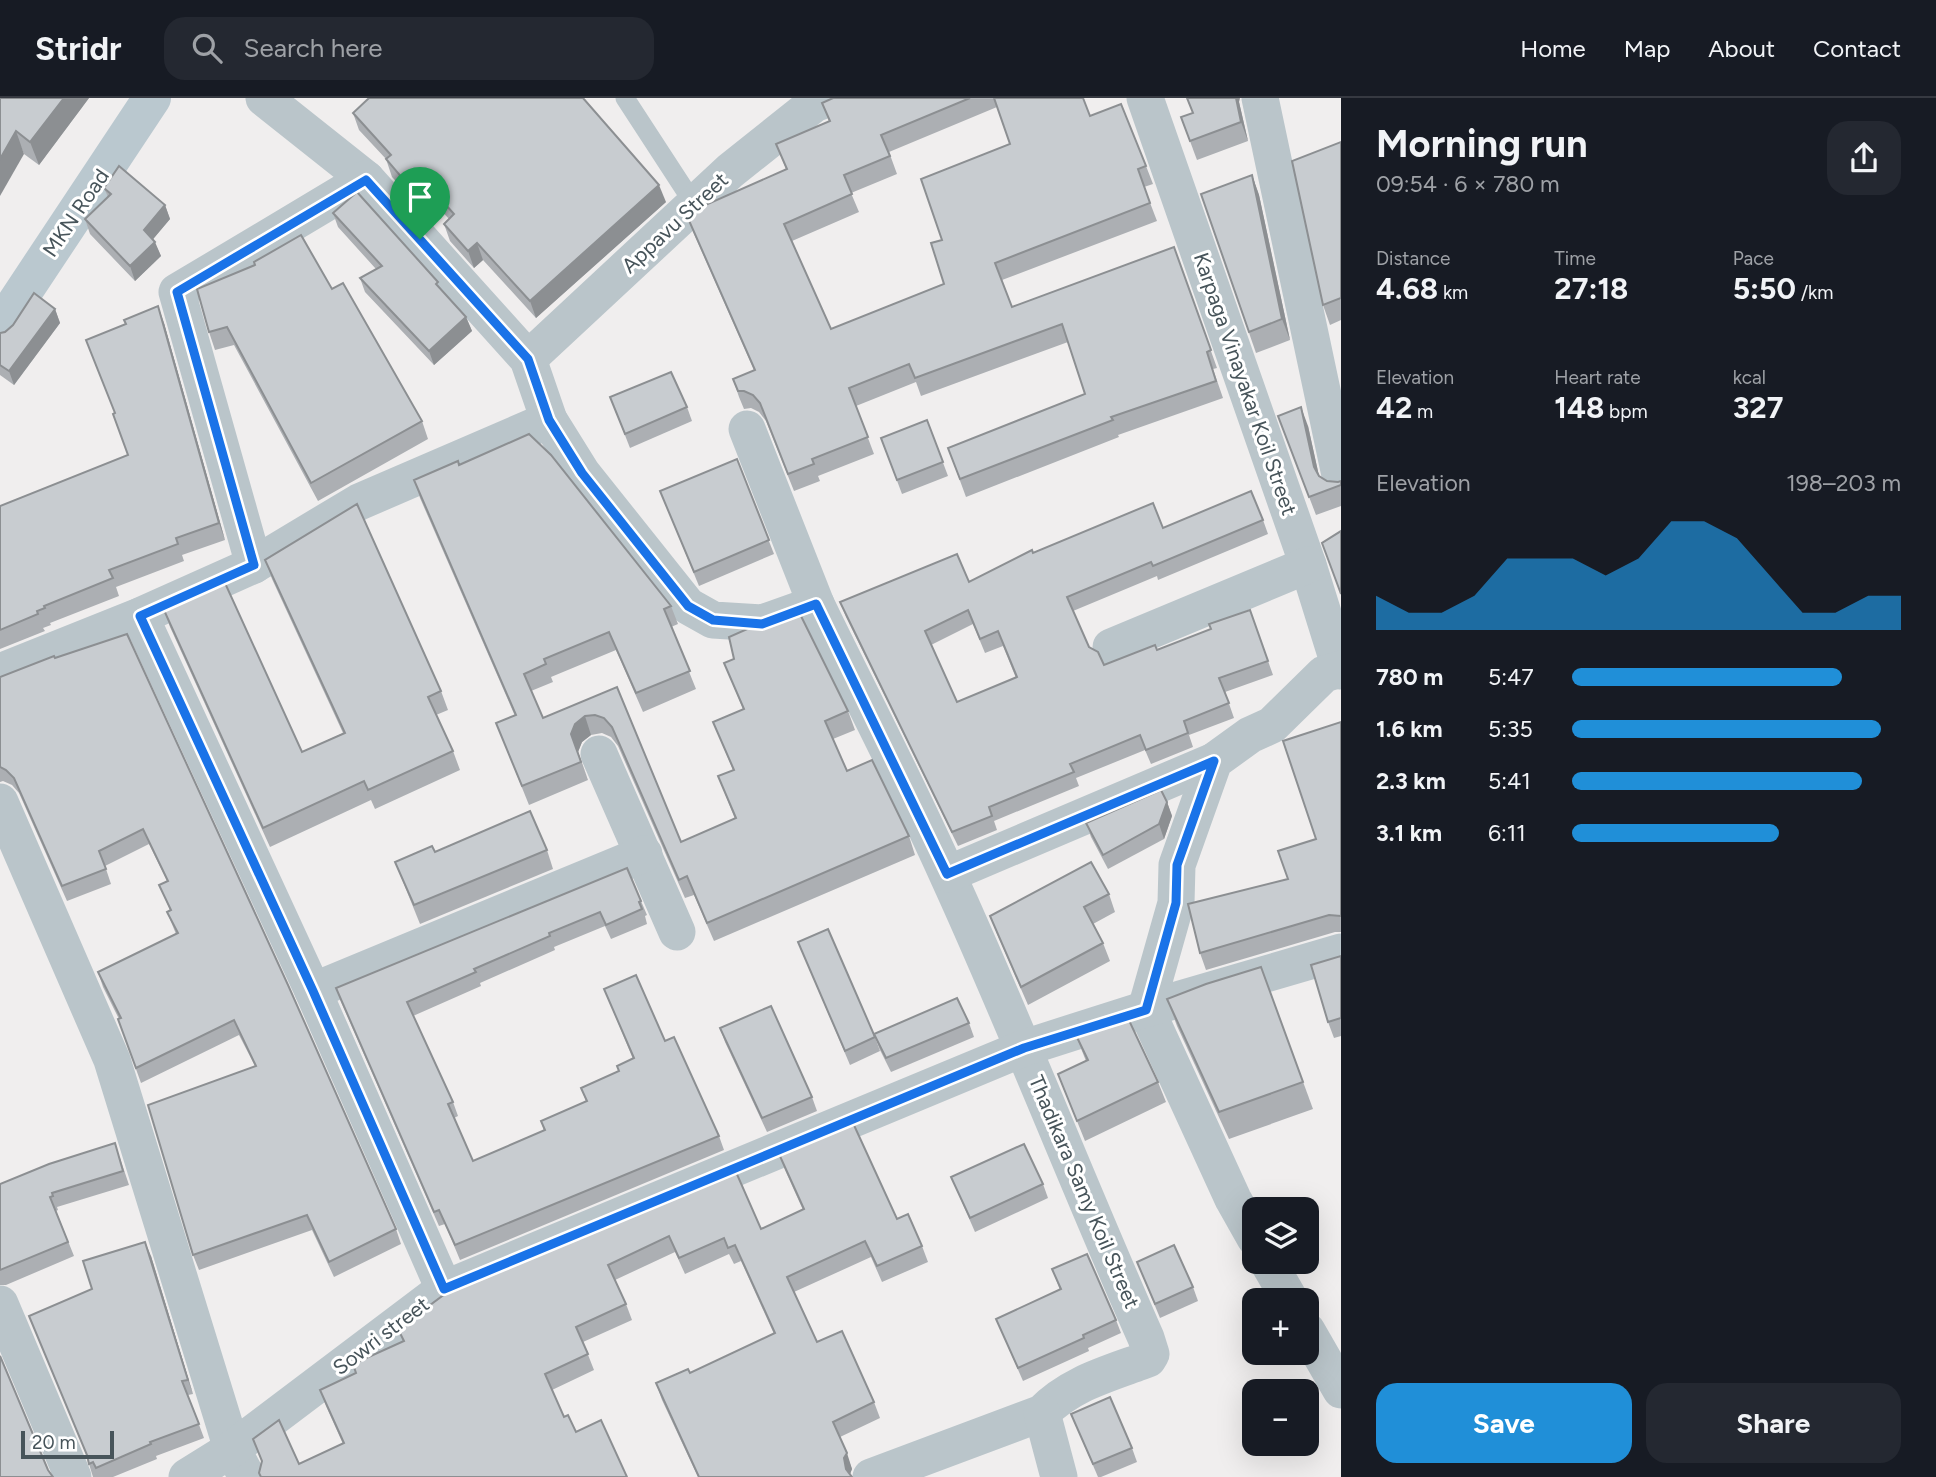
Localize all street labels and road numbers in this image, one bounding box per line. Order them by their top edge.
street label: MKN Road [37,164,114,261]
street label: Appavu Street [616,167,733,278]
street label: Karpaga Vinayakar Koil Street [1189,249,1302,519]
street label: Thadikara Samy Koil Street [1024,1072,1145,1312]
street label: Sowri street [328,1291,434,1380]

